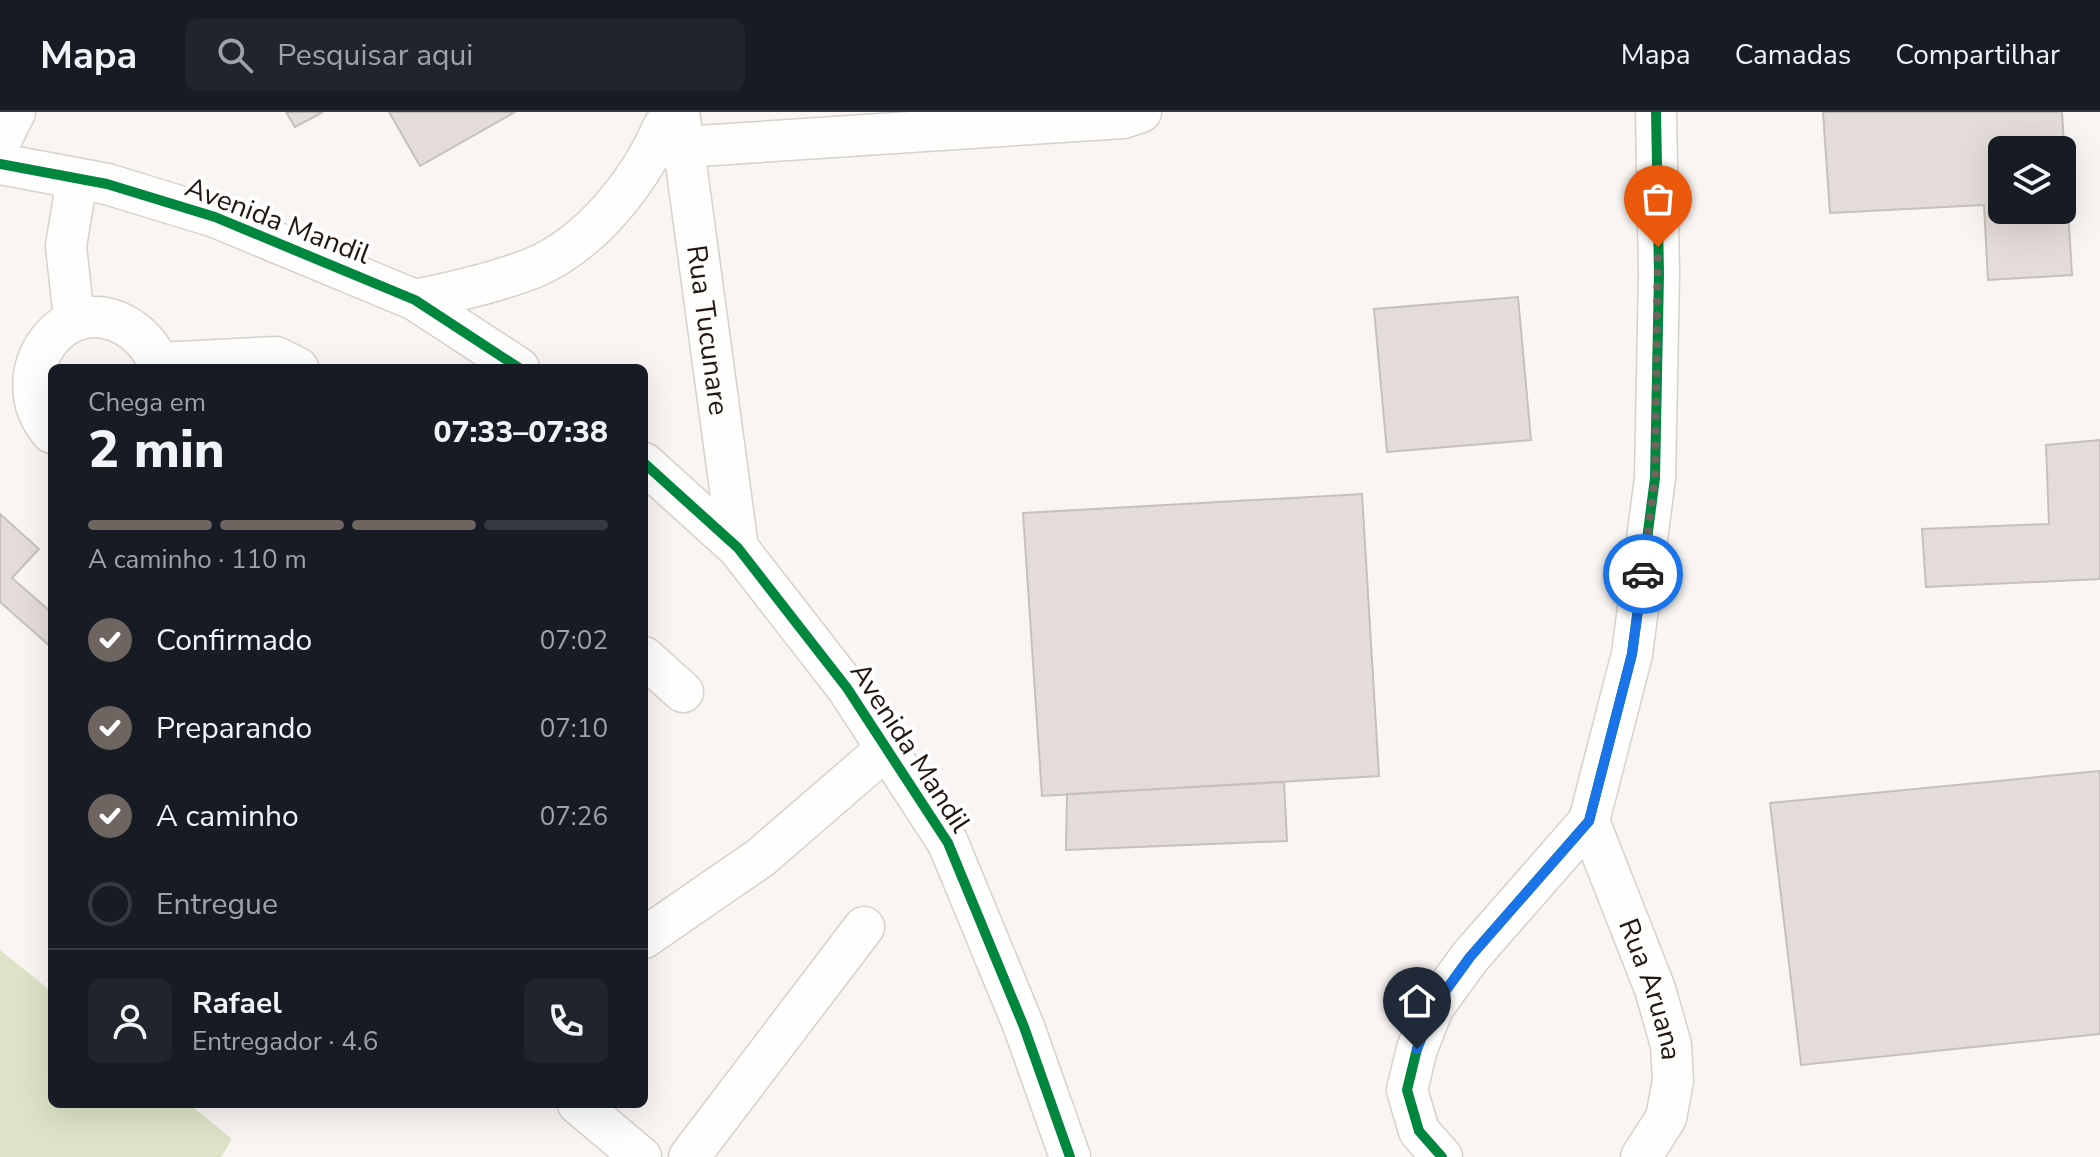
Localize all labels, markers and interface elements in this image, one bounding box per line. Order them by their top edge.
search box [185,19,745,91]
text: Mapa [40,30,137,81]
icon: search [213,33,257,77]
text: Pesquisar aqui [277,35,473,76]
text: Mapa [1621,36,1691,74]
text: Camadas [1735,36,1851,74]
text: Compartilhar [1895,36,2060,74]
map controls [1988,136,2076,224]
button: layers [1988,136,2076,224]
pin [1624,165,1692,247]
street label: Avenida Mandil [180,168,376,274]
icon: bag [1636,177,1680,221]
street label: Rua Tucunare [677,243,738,418]
text: Chega em [88,385,206,420]
text: 07:33–07:38 [433,412,608,453]
text: 2 min [88,414,225,485]
courier [1603,534,1683,614]
text: A caminho · 110 m [88,542,307,577]
icon: car [1621,552,1665,596]
icon: check [88,618,132,662]
text: Confirmado [156,620,312,661]
text: 07:02 [540,623,608,658]
street label: Avenida Mandil [841,655,980,840]
icon: check [88,706,132,750]
text: Preparando [156,708,312,749]
text: 07:10 [540,711,608,746]
icon: check [88,794,132,838]
text: A caminho [156,796,299,837]
text: 07:26 [540,799,608,834]
text: Entregue [156,884,278,925]
street label: Rua Aruana [1609,913,1690,1061]
pin [1383,967,1451,1049]
button: person [88,979,172,1063]
button: phone [524,979,608,1063]
icon: home [1395,979,1439,1023]
text: Rafael [192,983,282,1024]
text: Entregador · 4.6 [192,1024,378,1059]

